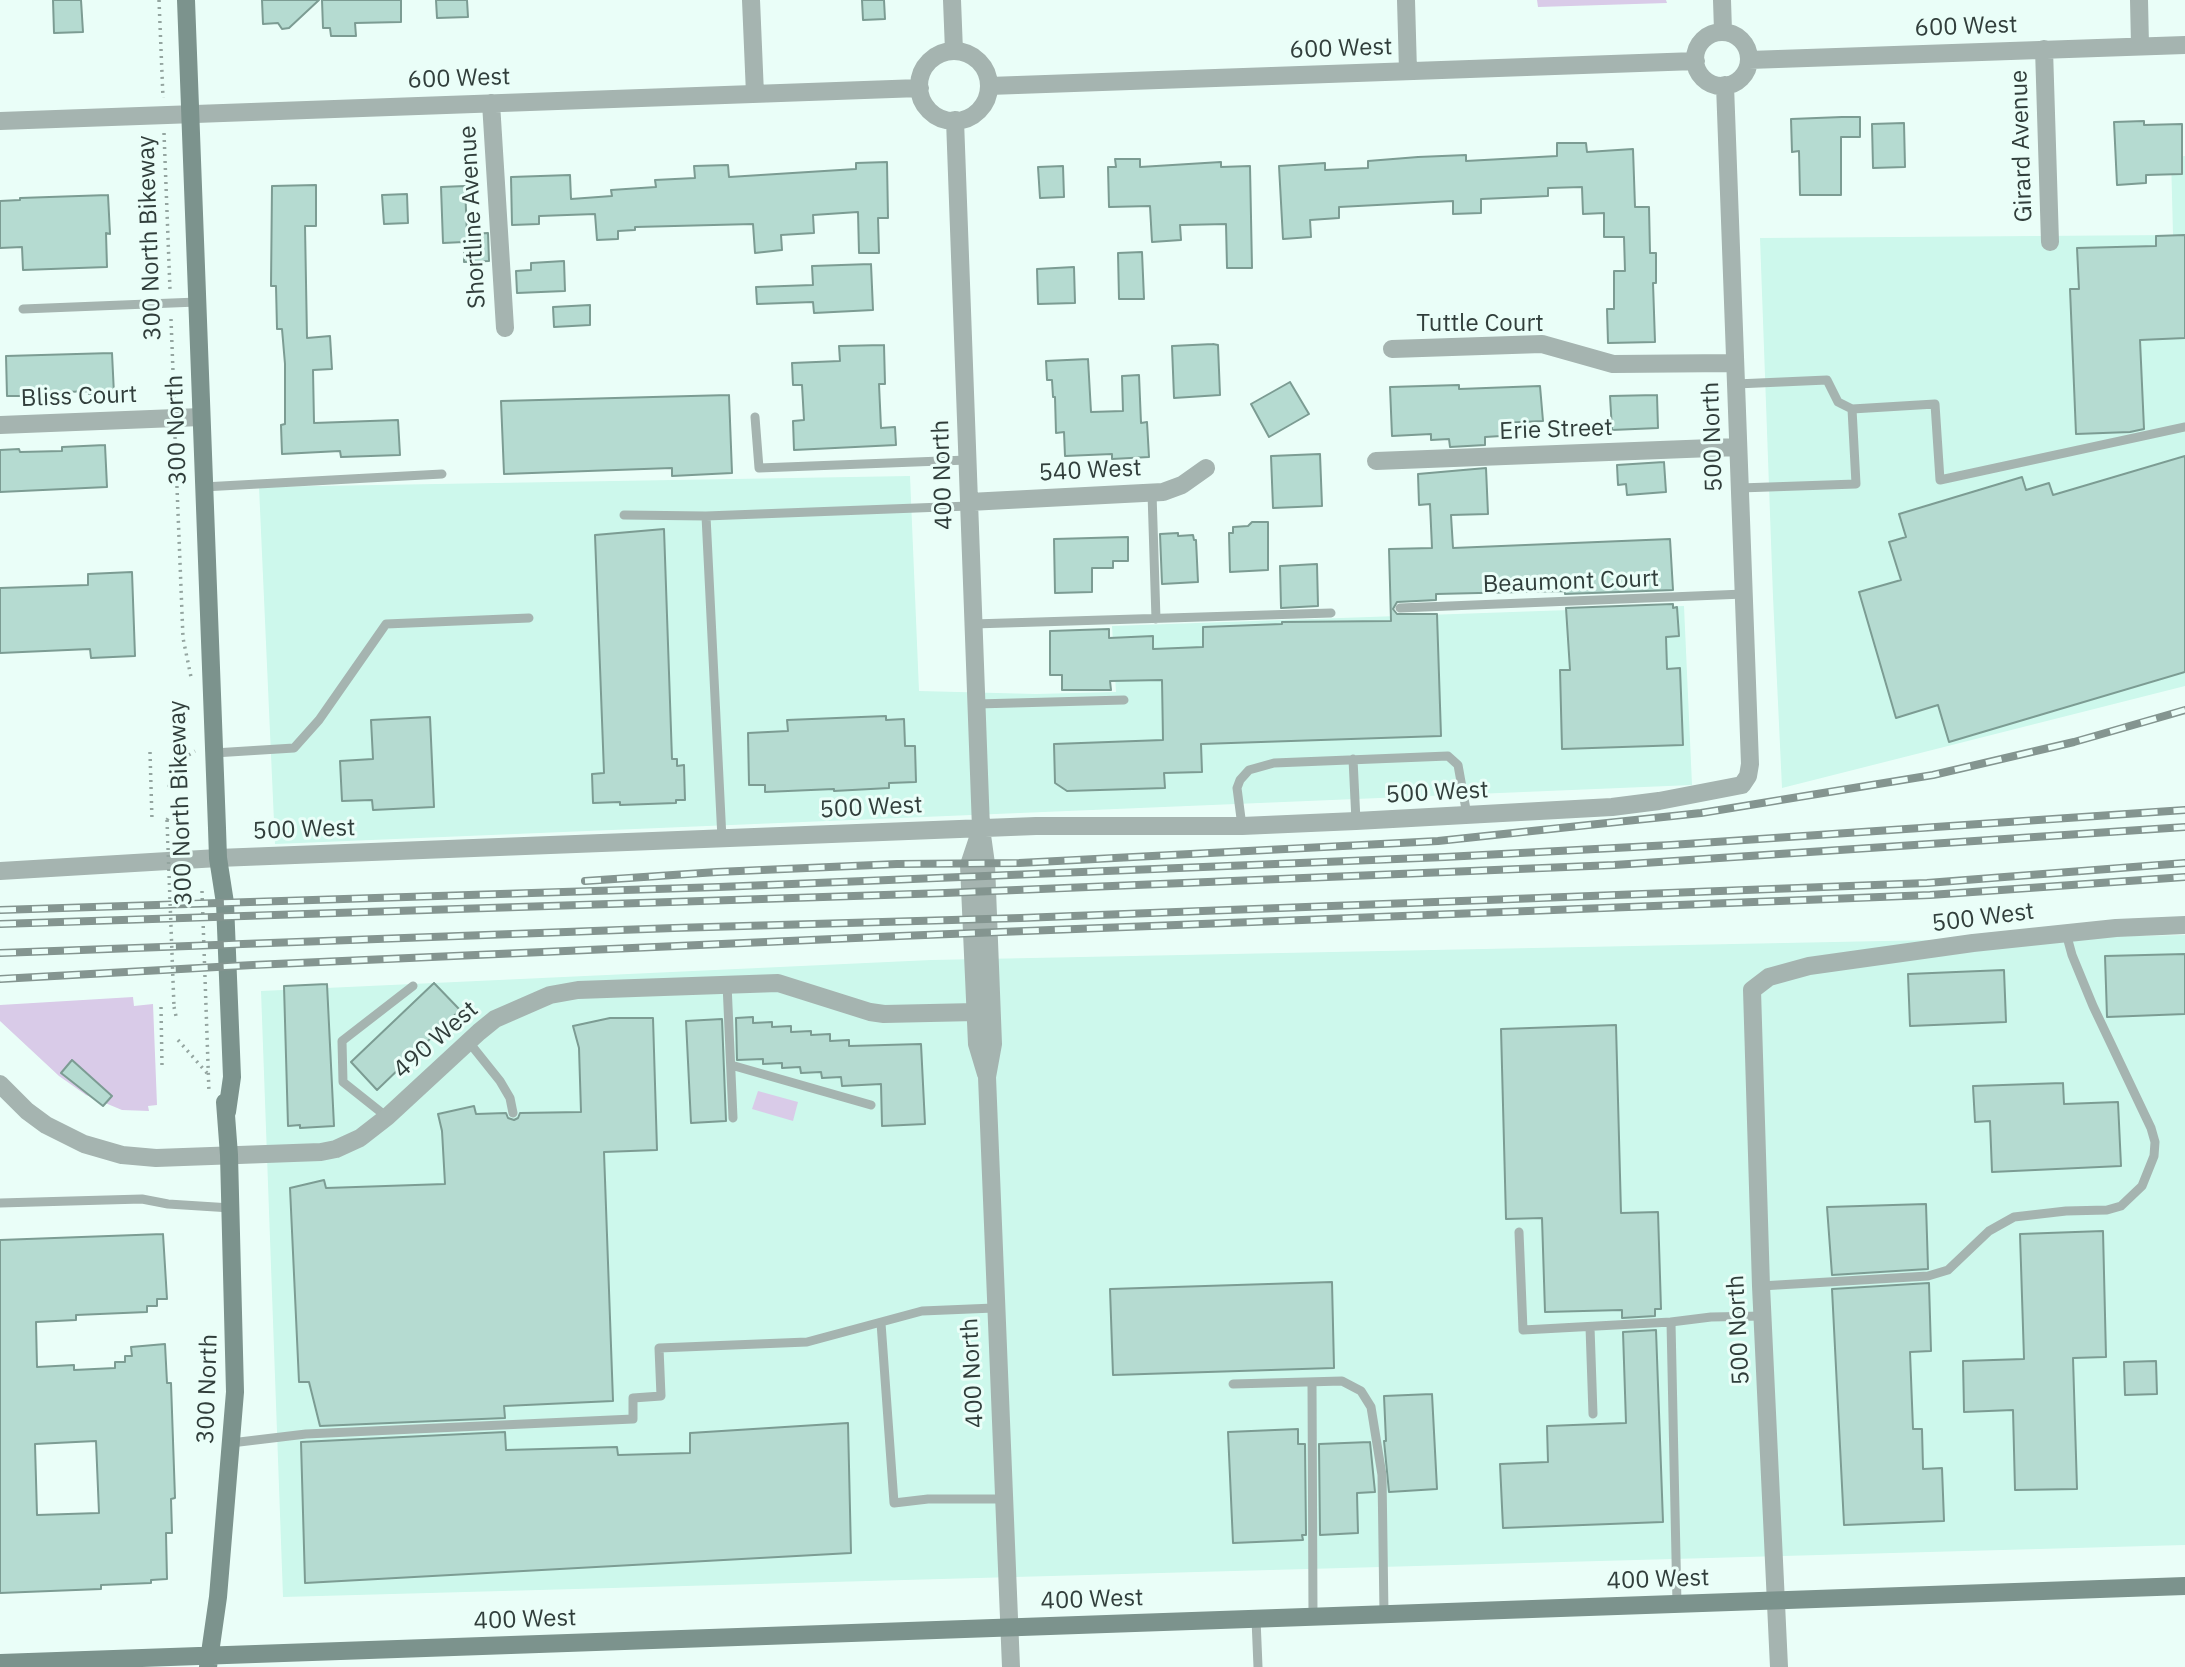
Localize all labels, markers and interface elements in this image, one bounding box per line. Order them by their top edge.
street label: 600 West [1914,11,2018,43]
street label: 600 West [1289,33,1393,65]
street label: 600 West [407,63,511,95]
street label: Girard Avenue [2005,69,2039,223]
street label: Shortline Avenue [454,125,492,309]
street label: 300 North Bikeway [132,135,168,341]
street label: Tuttle Court [1416,310,1544,338]
street label: 300 North [161,374,193,486]
street label: Bliss Court [20,381,138,413]
street label: 500 North [1697,381,1729,493]
street label: Erie Street [1499,414,1613,446]
street label: 400 North [927,419,959,531]
street label: 540 West [1038,454,1142,488]
street label: Beaumont Court [1482,565,1660,599]
street label: 300 North Bikeway [163,700,199,906]
street label: 500 West [1385,776,1489,810]
street label: 500 West [819,791,923,825]
street label: 500 West [252,814,356,846]
street label: 500 West [1930,897,2036,939]
street label: 490 West [388,995,484,1085]
street label: 500 North [1722,1274,1756,1386]
street label: 400 North [956,1317,990,1429]
street label: 300 North [192,1333,224,1445]
street label: 400 West [1606,1564,1710,1596]
street label: 400 West [1040,1584,1144,1616]
street label: 400 West [473,1604,577,1636]

